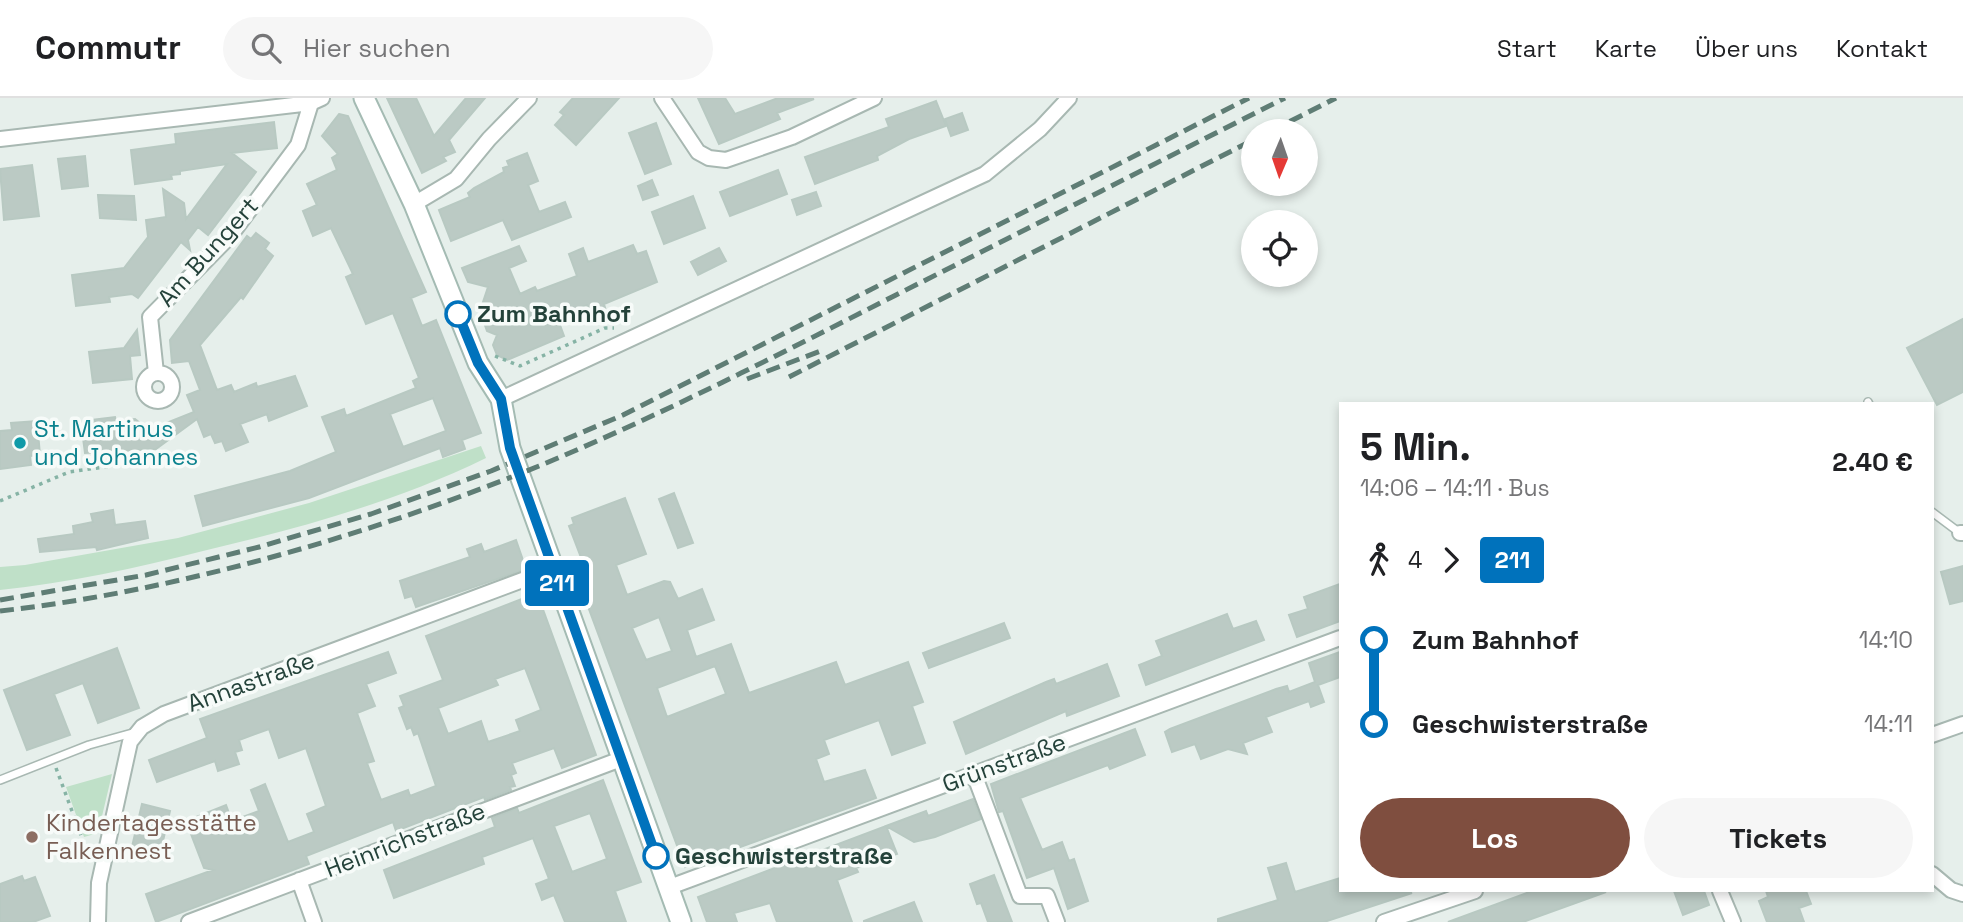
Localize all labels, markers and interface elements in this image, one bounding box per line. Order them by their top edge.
search box [223,17,713,80]
text: Commutr [35,27,181,69]
icon: search [247,29,285,67]
text: Hier suchen [303,31,451,65]
text: Start [1497,33,1557,64]
text: Karte [1595,33,1657,64]
text: Über uns [1695,33,1798,64]
text: Kontakt [1836,33,1928,64]
north arrow [1241,119,1318,196]
map controls [1241,119,1318,287]
street label: Am Bungert [150,190,265,313]
button: locate [1241,210,1318,287]
place label: Zum Bahnhof [477,298,631,329]
marker: Zum Bahnhof [445,301,471,327]
place label: St. Martinus und Johannes [34,413,198,472]
text: 5 Min. [1360,423,1471,471]
marker: St. Martinus und Johannes [12,435,28,451]
text: 2.40 € [1832,445,1913,479]
text: 14:06 – 14:11 · Bus [1360,473,1550,503]
icon: walk [1360,541,1398,579]
icon: forward [1432,541,1470,579]
text: 211 [1494,544,1530,575]
text: 4 [1408,545,1422,575]
line badge: 211 [517,560,597,606]
text: 211 [539,567,575,598]
text: Zum Bahnhof [1412,623,1579,657]
text: 14:10 [1859,625,1913,655]
street label: Annastraße [183,644,319,719]
text: Geschwisterstraße [1412,707,1648,741]
text: 14:11 [1864,709,1913,739]
street label: Grünstraße [938,726,1070,799]
street label: Heinrichstraße [320,795,490,884]
button: Los [1360,798,1630,878]
button: Tickets [1644,798,1913,878]
place label: Kindertagesstätte Falkennest [46,807,257,866]
marker: Kindertagesstätte Falkennest [24,829,40,845]
place label: Geschwisterstraße [675,840,893,871]
marker: Geschwisterstraße [643,843,669,869]

